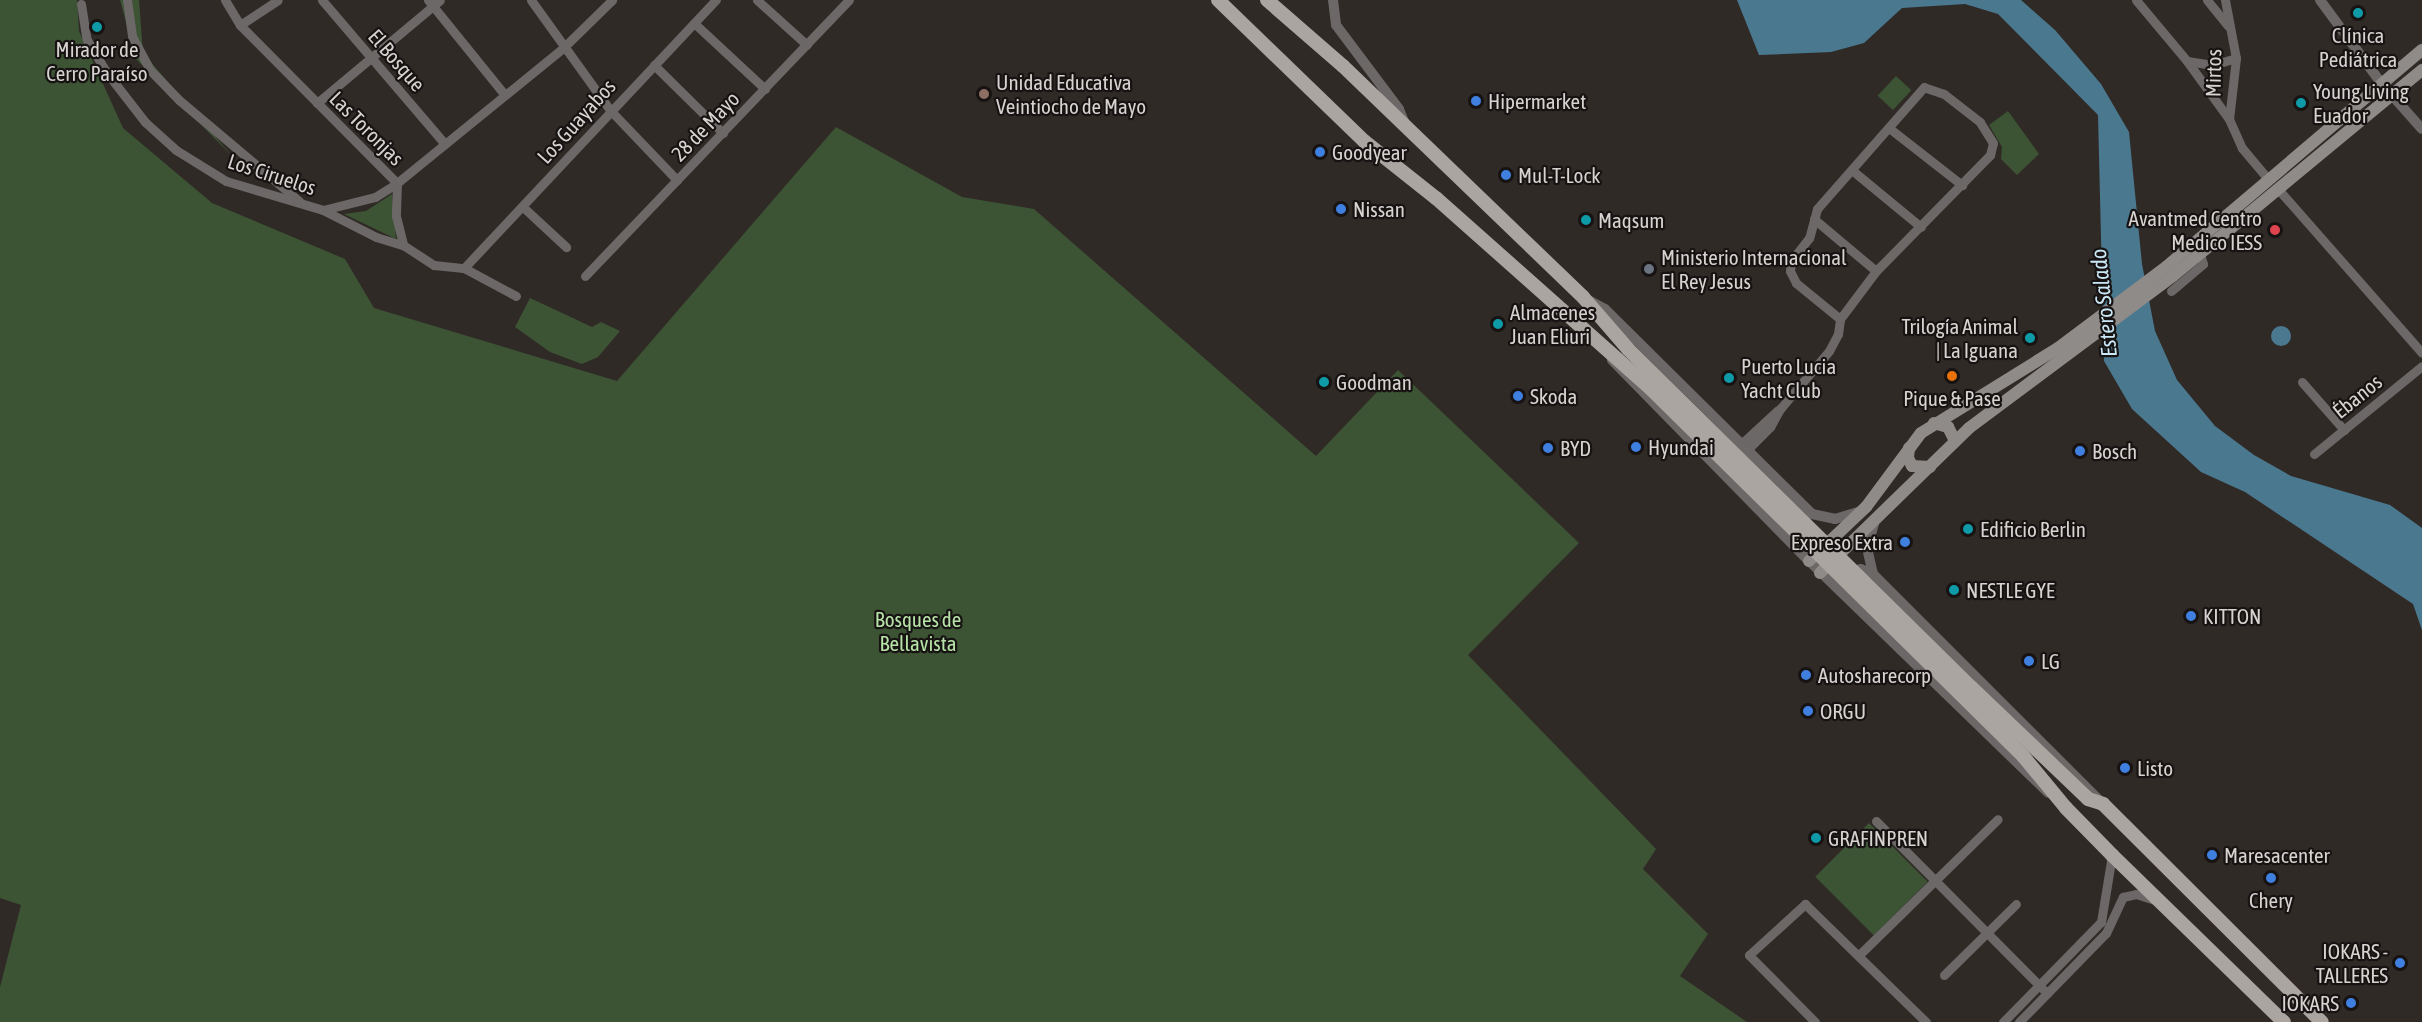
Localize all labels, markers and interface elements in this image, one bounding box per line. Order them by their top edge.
marker: Clínica Pediátrica [2351,6,2365,20]
marker: Mirador de Cerro Paraíso [90,20,104,34]
place label: Clínica Pediátrica [2319,22,2397,72]
street label: El Bosque [363,24,431,96]
place label: Mirador de Cerro Paraíso [46,36,148,86]
street label: Mirtos [2200,49,2226,97]
place label: Unidad Educativa Veintiocho de Mayo [996,69,1146,119]
street label: Los Guayabos [532,74,620,168]
place label: Young Living Euador [2313,78,2409,128]
street label: Las Toronjas [325,86,409,170]
street label: 28 de Mayo [666,86,744,166]
marker: Unidad Educativa Veintiocho de Mayo [977,87,991,101]
place label: Hipermarket [1488,88,1586,114]
marker: Hipermarket [1469,94,1483,108]
marker: Young Living Euador [2294,96,2308,110]
place label: Goodyear [1332,139,1407,165]
marker: Goodyear [1313,145,1327,159]
street label: Los Ciruelos [225,148,319,200]
place label: Mul-T-Lock [1518,162,1600,188]
marker: Mul-T-Lock [1499,168,1513,182]
place label: Nissan [1353,196,1405,222]
marker: Nissan [1334,202,1348,216]
place label: Avantmed Centro Medico IESS [2129,205,2262,255]
place label: Maqsum [1598,207,1664,233]
marker: Maqsum [1579,213,1593,227]
marker: Avantmed Centro Medico IESS [2266,221,2284,239]
place label: Ministerio Internacional El Rey Jesus [1661,244,1847,294]
water label: Estero Salado [2085,248,2123,358]
marker: Ministerio Internacional El Rey Jesus [1642,262,1656,276]
place label: Almacenes Juan Eliuri [1510,299,1595,349]
place label: Trilogía Animal | La Iguana [1902,313,2018,363]
marker: Almacenes Juan Eliuri [1491,317,1505,331]
marker: Trilogía Animal | La Iguana [2023,331,2037,345]
place label: Puerto Lucia Yacht Club [1741,353,1836,403]
place label: Goodman [1336,369,1412,395]
marker: Pique & Pase [1945,369,1959,383]
street label: Ébanos [2327,369,2387,423]
marker: Puerto Lucia Yacht Club [1722,371,1736,385]
marker: Goodman [1317,375,1331,389]
place label: Skoda [1530,383,1577,409]
place label: Pique & Pase [1903,385,2001,411]
marker: Skoda [1511,389,1525,403]
place label: Hyundai [1648,434,1714,460]
place label: BYD [1560,435,1591,461]
place label: Bosch [2092,438,2137,464]
marker: Hyundai [1629,440,1643,454]
marker: BYD [1541,441,1555,455]
marker: Bosch [2073,444,2087,458]
place label: Edificio Berlin [1980,516,2086,542]
marker: Edificio Berlin [1961,522,1975,536]
place label: Expreso Extra [1791,529,1893,555]
marker: Expreso Extra [1898,535,1912,549]
place label: NESTLE GYE [1966,577,2055,603]
marker: NESTLE GYE [1947,583,1961,597]
place label: KITTON [2203,603,2261,629]
park label: Bosques de Bellavista [875,606,961,656]
marker: KITTON [2184,609,2198,623]
place label: LG [2041,648,2060,674]
marker: LG [2022,654,2036,668]
place label: Autosharecorp [1818,662,1931,688]
marker: Autosharecorp [1799,668,1813,682]
place label: ORGU [1820,698,1866,724]
marker: ORGU [1801,704,1815,718]
place label: Listo [2137,755,2173,781]
marker: Listo [2118,761,2132,775]
place label: GRAFINPREN [1828,825,1928,851]
marker: GRAFINPREN [1809,831,1823,845]
place label: Maresacenter [2224,842,2330,868]
marker: Maresacenter [2205,848,2219,862]
marker: Chery [2264,871,2278,885]
place label: Chery [2249,887,2293,913]
place label: IOKARS - TALLERES [2316,938,2388,988]
marker: IOKARS - TALLERES [2393,956,2407,970]
place label: IOKARS [2281,990,2339,1016]
marker: IOKARS [2344,996,2358,1010]

